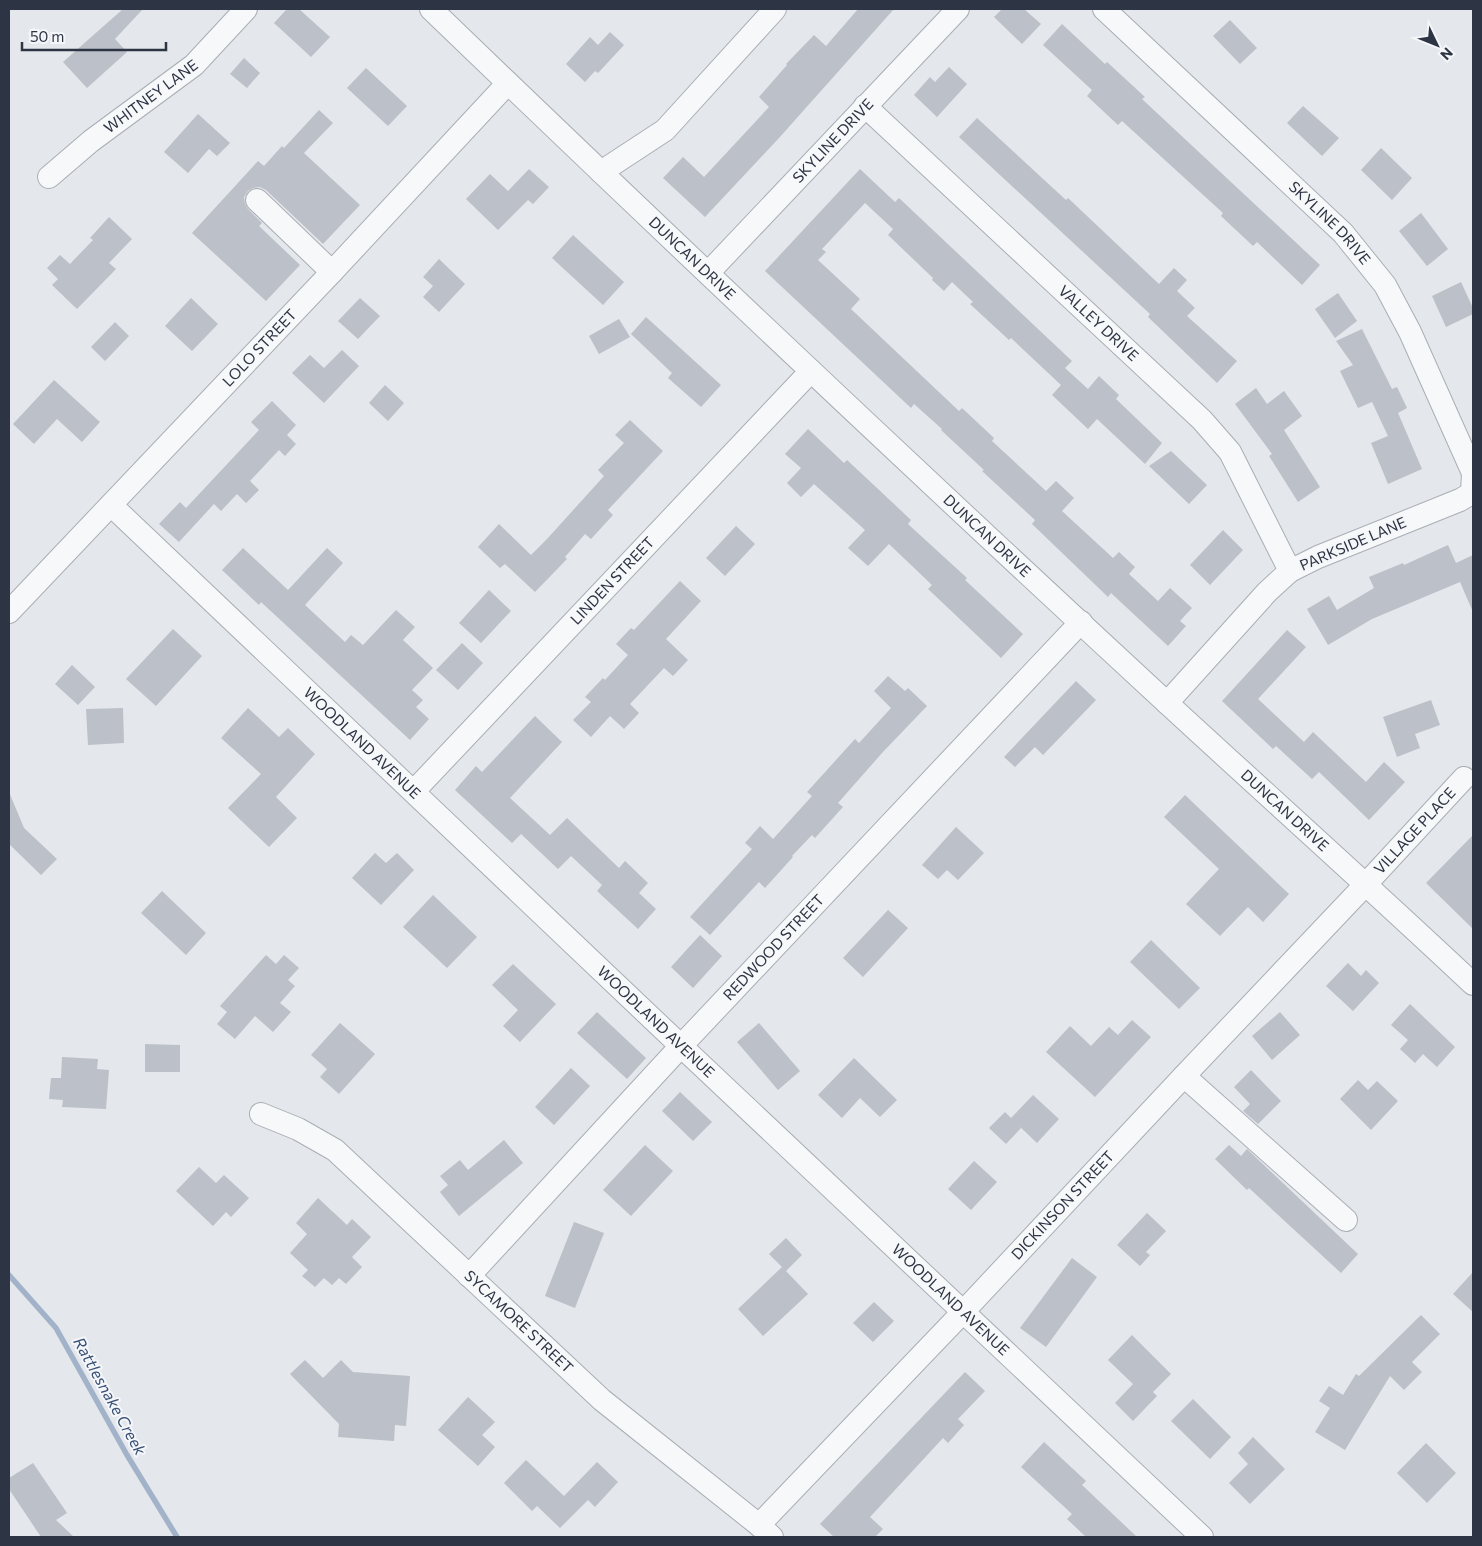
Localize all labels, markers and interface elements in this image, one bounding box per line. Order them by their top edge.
scale bar [22,20,166,52]
north arrow [1412,20,1462,70]
text: 50 m [30,27,64,45]
text: N [1437,45,1457,64]
street label: WHITNEY LANE [100,55,201,136]
street label: SKYLINE DRIVE [788,94,877,186]
street label: SKYLINE DRIVE [1286,177,1375,268]
street label: DUNCAN DRIVE [646,212,740,303]
street label: VALLEY DRIVE [1055,281,1143,364]
street label: LOLO STREET [218,305,300,390]
street label: DUNCAN DRIVE [940,490,1035,580]
street label: PARKSIDE LANE [1297,512,1409,574]
street label: LINDEN STREET [566,532,658,628]
street label: WOODLAND AVENUE [300,683,425,802]
street label: DUNCAN DRIVE [1238,765,1333,854]
street label: VILLAGE PLACE [1370,783,1459,877]
street label: REDWOOD STREET [719,890,828,1004]
street label: WOODLAND AVENUE [594,962,719,1081]
street label: DICKINSON STREET [1007,1146,1118,1263]
street label: WOODLAND AVENUE [889,1240,1013,1359]
street label: SYCAMORE STREET [461,1266,578,1377]
water label: Rattlesnake Creek [70,1333,151,1458]

